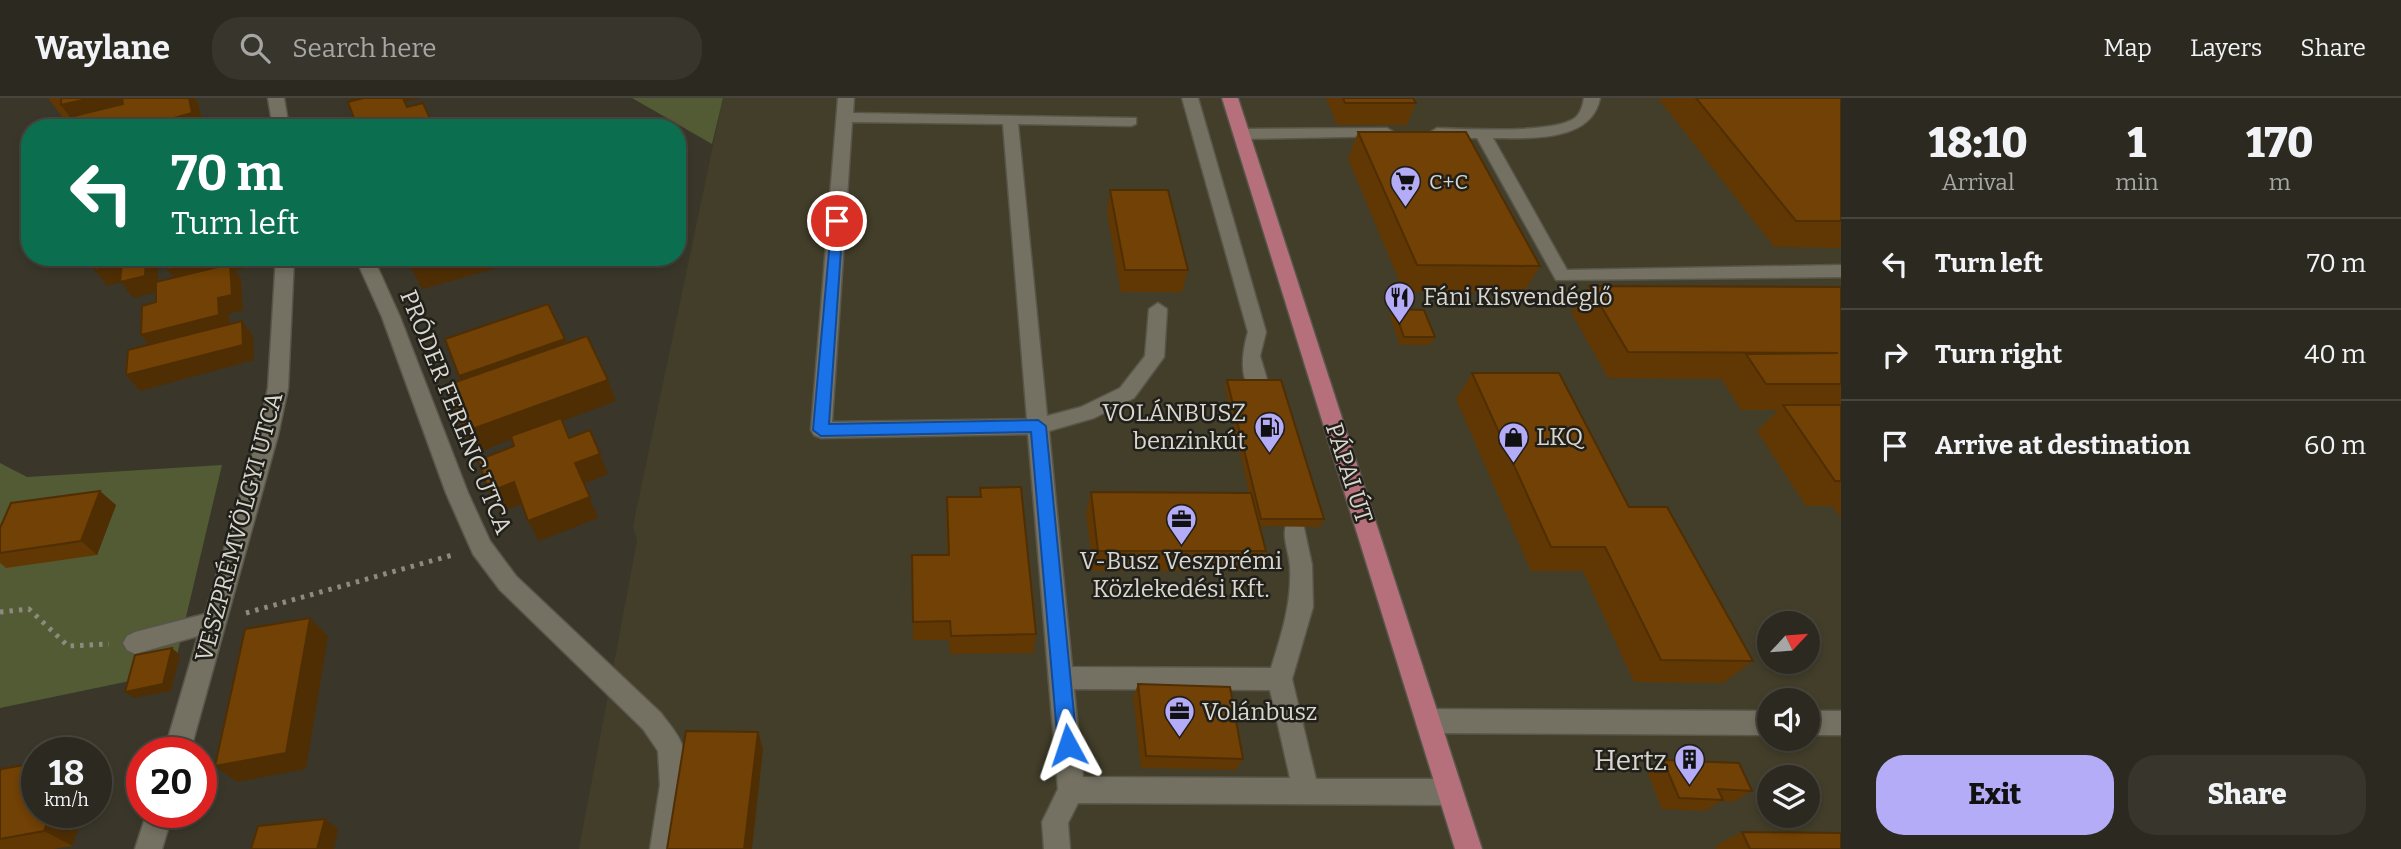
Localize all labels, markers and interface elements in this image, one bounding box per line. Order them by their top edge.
search box [212,17,702,80]
text: Waylane [35,28,170,68]
icon: search [236,29,274,67]
text: Search here [292,33,437,64]
text: Map [2104,34,2152,62]
text: Layers [2190,34,2262,62]
text: Share [2300,34,2366,62]
text: 18:10 [1928,118,2028,168]
text: 1 [2128,118,2146,168]
text: 170 [2246,118,2314,168]
text: 70 m [171,144,283,203]
icon: left [56,147,147,238]
supermarket icon: C+C [1389,165,1423,209]
text: Arrival [1942,168,2015,196]
text: min [2115,168,2159,196]
text: m [2269,168,2291,196]
place label: C+C [1429,169,1468,195]
pin [807,191,867,251]
icon: arrive [818,202,856,240]
text: Turn left [171,204,299,242]
icon: left [1876,245,1914,283]
text: Turn left [1935,248,2043,279]
text: 70 m [2307,248,2366,279]
restaurant icon: Fáni Kisvendéglő [1383,280,1417,324]
place label: Fáni Kisvendéglő [1423,283,1613,311]
street label: PRÓDER FERENC UTCA [394,286,518,538]
icon: right [1876,336,1914,374]
text: Turn right [1935,339,2062,370]
text: 40 m [2304,339,2366,370]
street label: VESZPRÉMVÖLGYI UTCA [189,389,288,665]
place label: VOLÁNBUSZ benzinkút [1102,398,1246,455]
fuel station icon: VOLÁNBUSZ benzinkút [1252,410,1286,454]
street label: PÁPAI ÚT [1320,419,1379,527]
shop icon: LKQ [1496,420,1530,464]
place label: LKQ [1536,423,1585,451]
icon: arrive [1876,427,1914,465]
text: Arrive at destination [1935,430,2190,461]
text: 60 m [2304,430,2366,461]
office icon: V-Busz Veszprémi Közlekedési Kft. [1164,502,1198,546]
place label: V-Busz Veszprémi Közlekedési Kft. [1080,547,1282,603]
north arrow [1757,611,1820,674]
map controls [1757,611,1820,828]
button: sound [1757,688,1820,751]
office icon: Volánbusz [1162,695,1196,739]
place label: Volánbusz [1202,698,1317,726]
position arrow [1031,708,1105,782]
speed limit sign: 20 [126,737,217,828]
building icon: Hertz [1673,743,1707,787]
place label: Hertz [1594,744,1667,777]
text: 18 [48,752,85,794]
button: Exit [1876,755,2114,835]
button: Share [2128,755,2366,835]
button: layers [1757,765,1820,828]
text: km/h [44,789,89,811]

